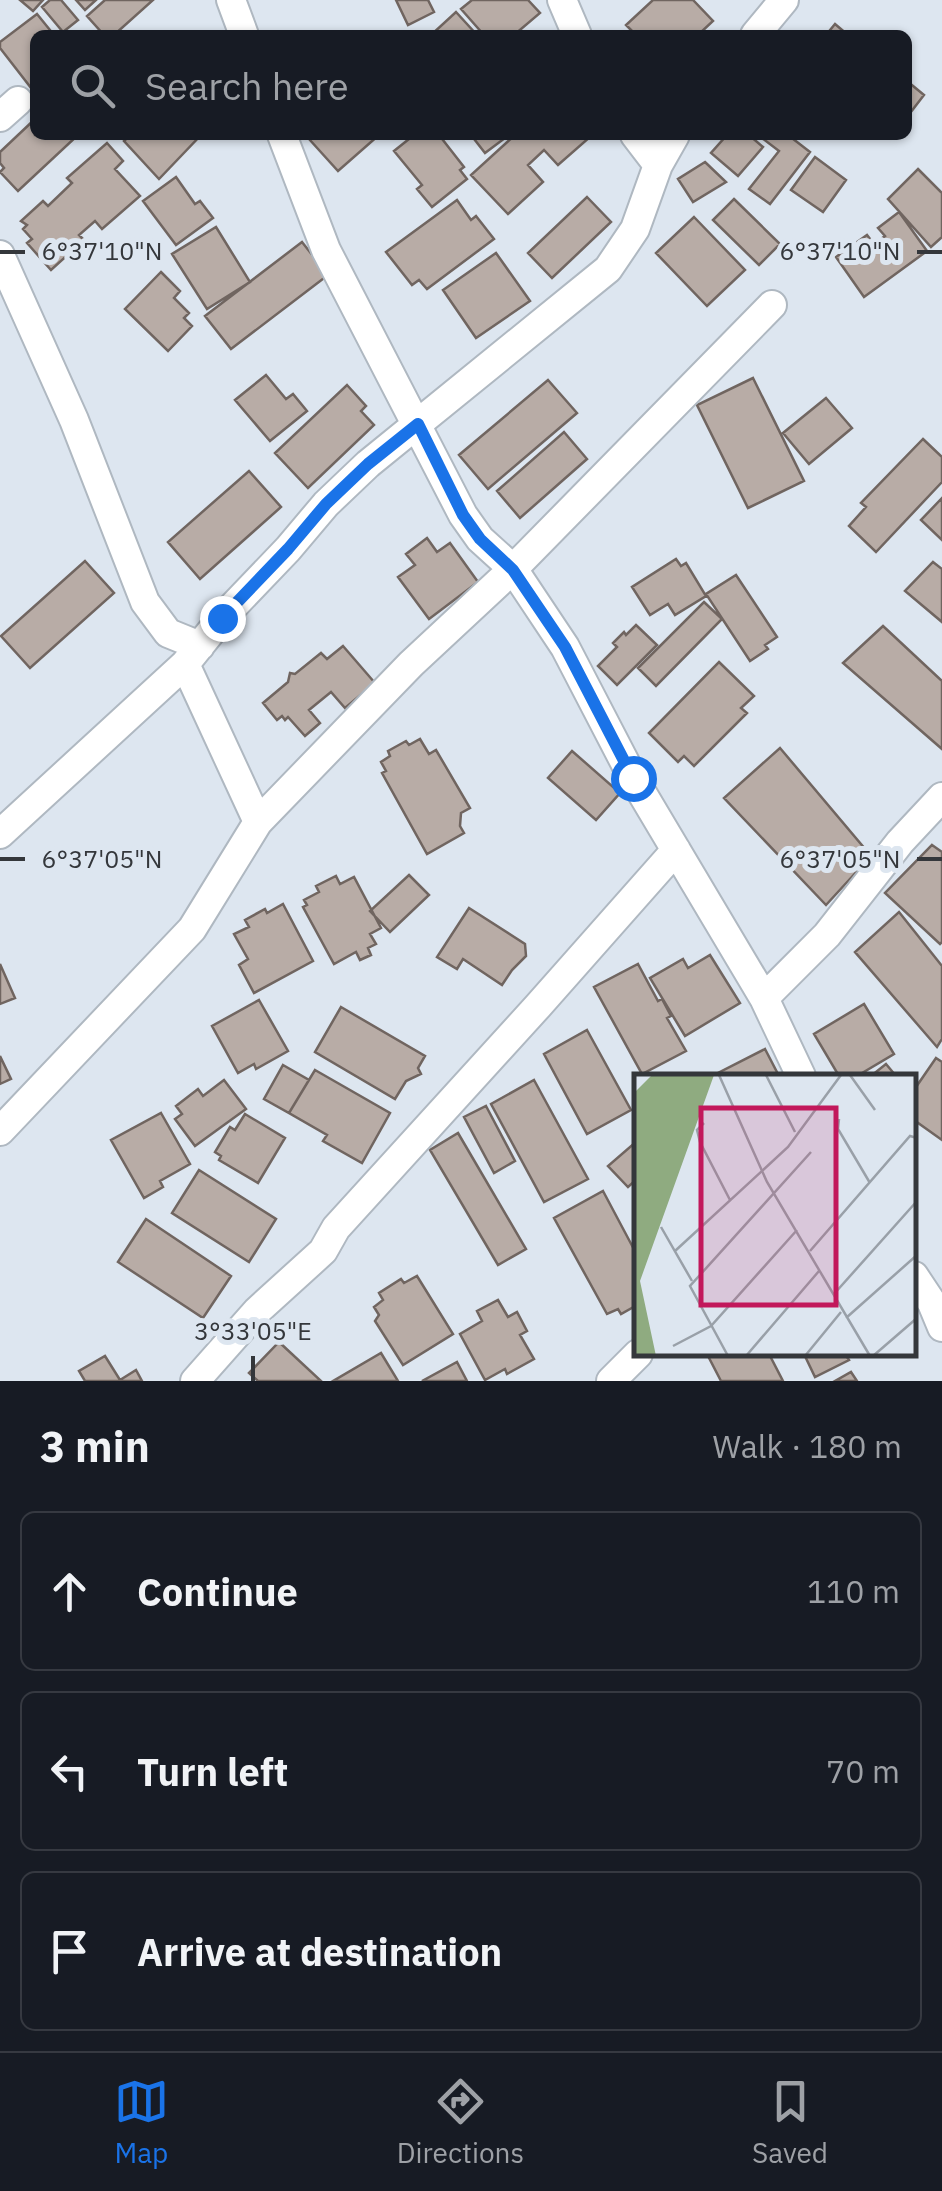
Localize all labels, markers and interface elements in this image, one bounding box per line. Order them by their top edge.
search box [30,30,912,140]
icon: search [65,58,120,113]
text: Search here [145,61,349,110]
text: 6°37'10"N [42,234,162,267]
text: 6°37'10"N [780,234,900,267]
route end [200,596,246,642]
route start [611,756,657,802]
text: 6°37'05"N [42,842,162,875]
text: 6°37'05"N [780,842,900,875]
inset map [634,1074,917,1356]
text: 3°33'05"E [194,1314,312,1347]
text: 3 min [40,1419,150,1474]
text: Walk · 180 m [713,1425,902,1467]
icon: ahead [42,1564,97,1619]
text: Continue [137,1567,298,1616]
text: 110 m [807,1570,900,1612]
icon: left [42,1744,97,1799]
text: Turn left [137,1747,288,1796]
text: 70 m [826,1750,900,1792]
icon: arrive [42,1924,97,1979]
text: Arrive at destination [137,1927,502,1976]
tab: Map [114,2074,169,2171]
tab: Directions [397,2074,524,2171]
tab: Saved [752,2074,828,2171]

